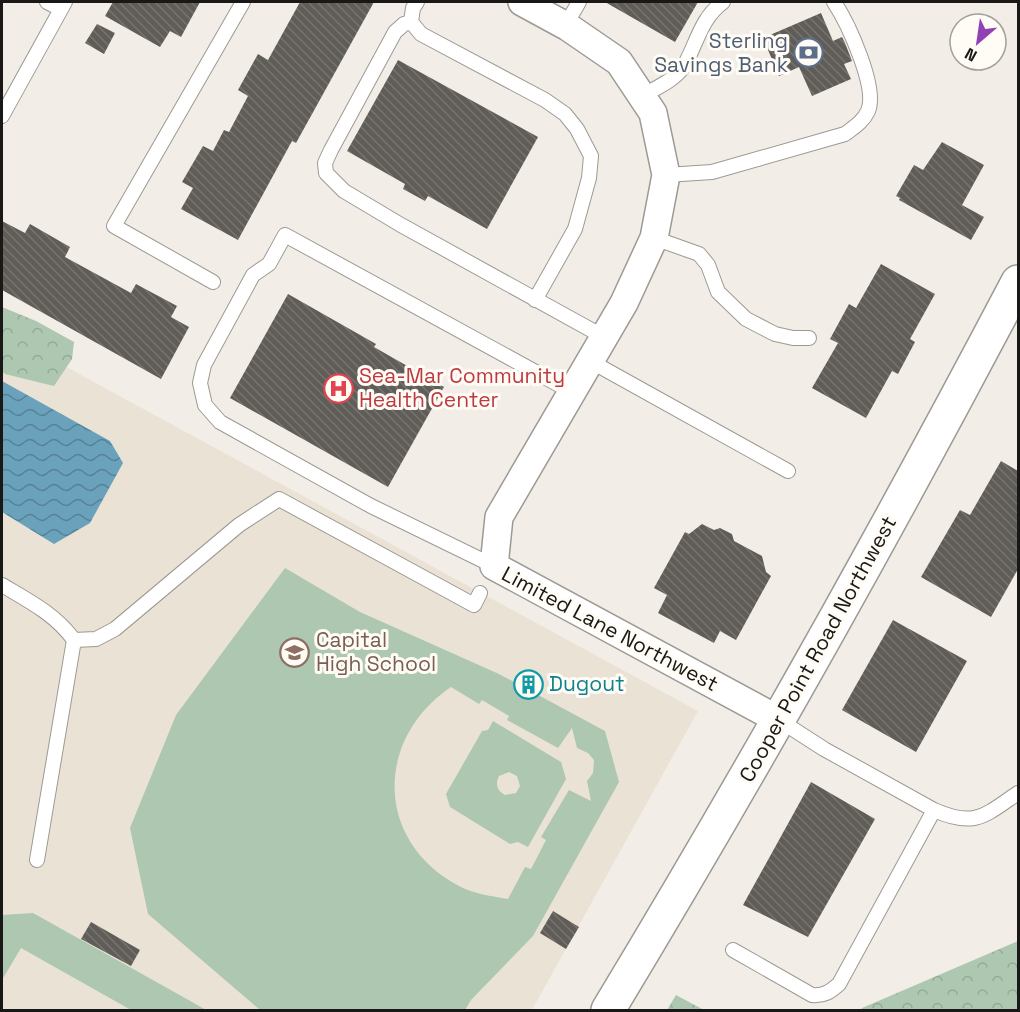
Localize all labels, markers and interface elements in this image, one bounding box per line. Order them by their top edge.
north arrow [948,12,1008,72]
place label: Sterling Savings Bank [654,27,788,78]
bank icon: Sterling Savings Bank [793,37,825,69]
text: N [961,43,981,66]
place label: Sea-Mar Community Health Center [359,362,565,413]
hospital icon: Sea-Mar Community Health Center [322,372,354,404]
street label: Cooper Point Road Northwest [733,511,902,787]
street label: Limited Lane Northwest [497,560,723,697]
place label: Capital High School [316,626,436,677]
school or university icon: Capital High School [279,636,311,668]
building icon: Dugout [512,668,544,700]
place label: Dugout [549,670,625,697]

